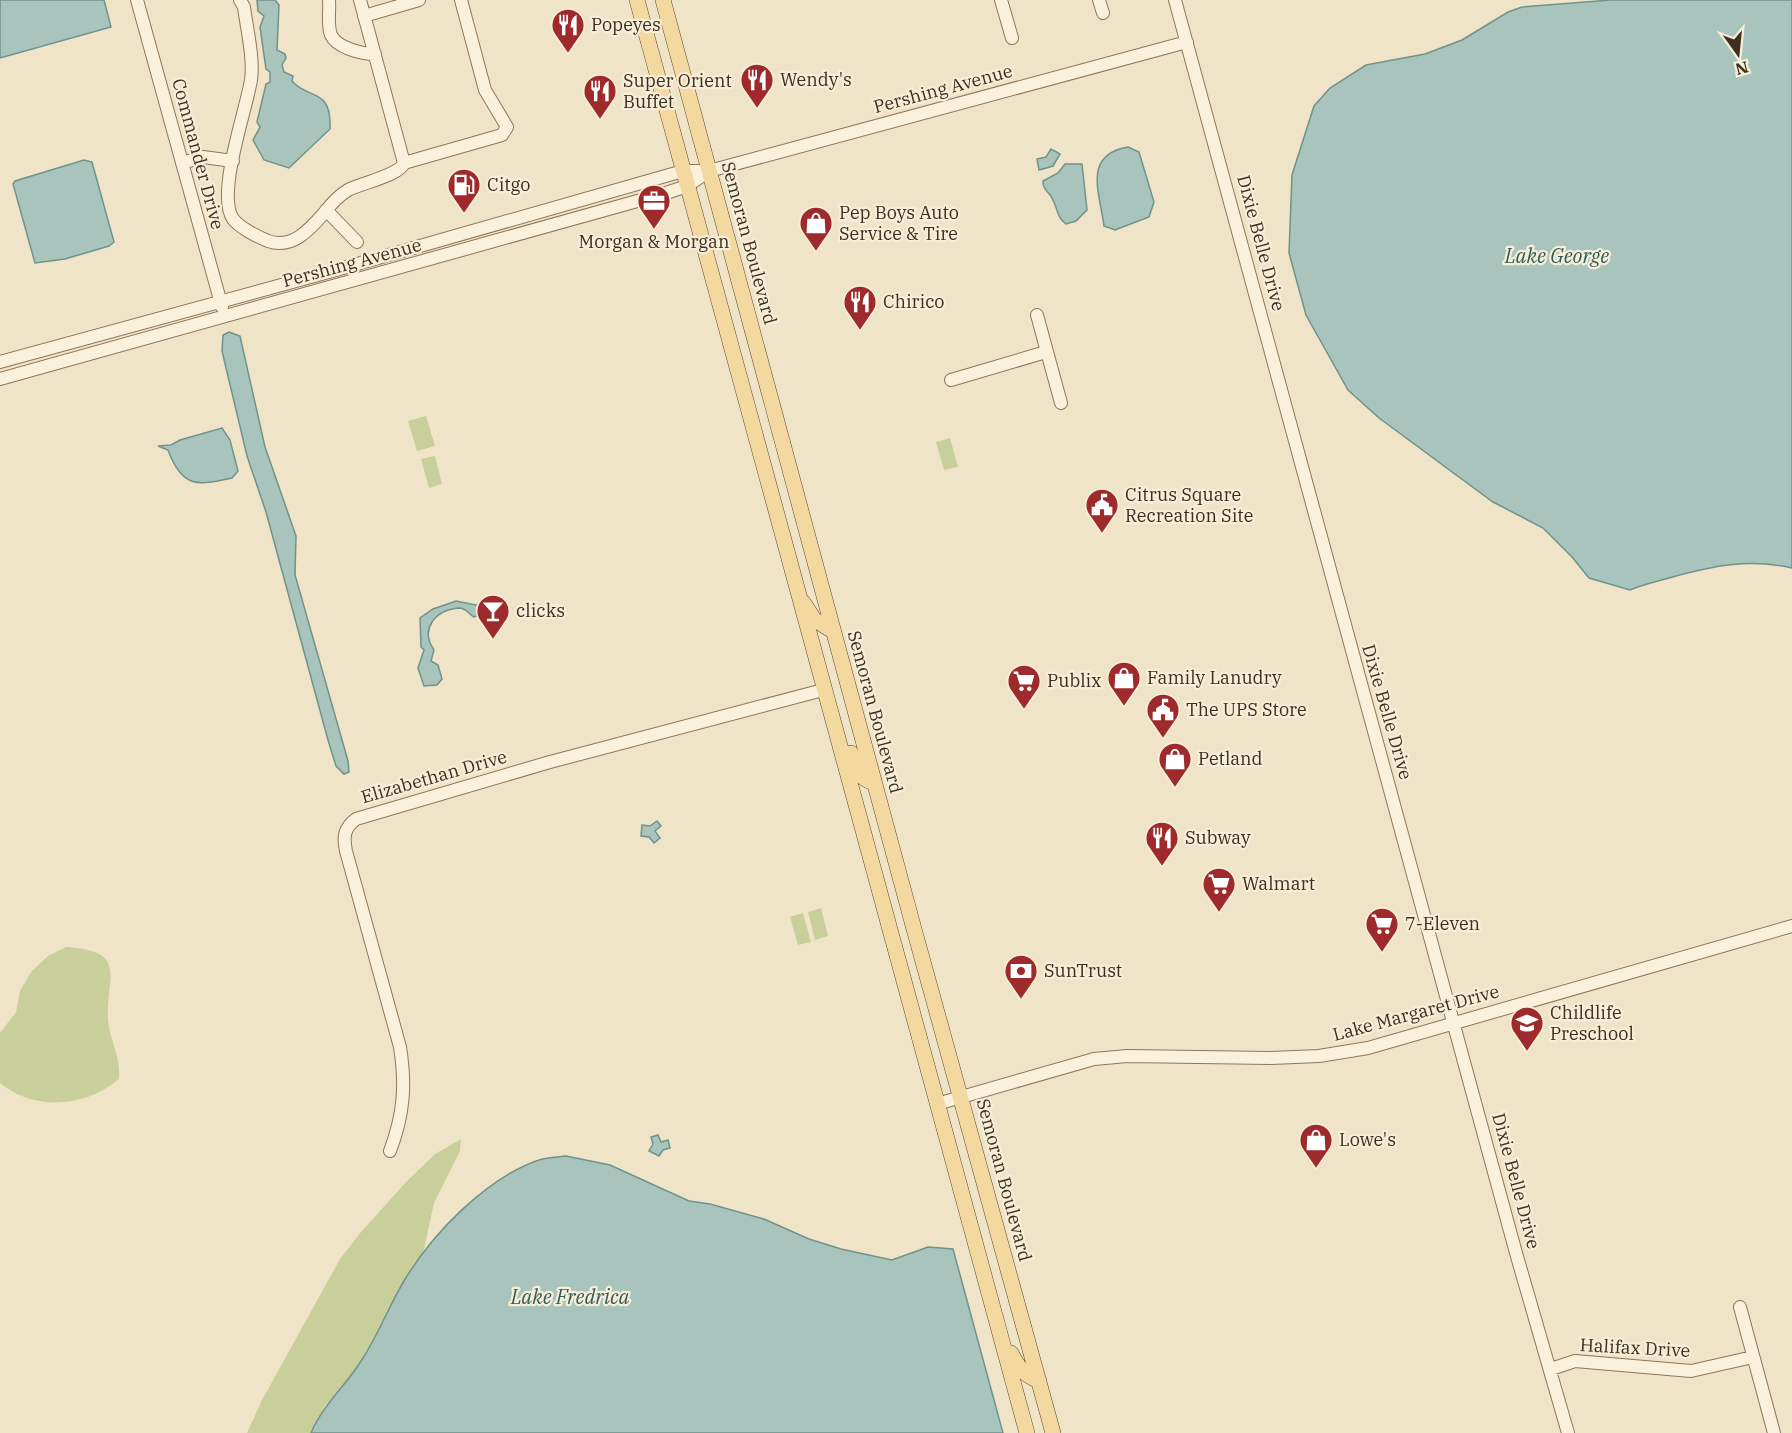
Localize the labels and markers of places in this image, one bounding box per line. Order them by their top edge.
restaurant icon: Popeyes [550,7,586,54]
place label: Popeyes [591,13,661,36]
restaurant icon: Wendy's [739,62,775,109]
place label: Wendy's [780,68,852,91]
place label: Super Orient Buffet [623,69,732,113]
restaurant icon: Super Orient Buffet [582,73,618,120]
fuel station icon: Citgo [446,167,482,214]
place label: Citgo [487,173,530,196]
office icon: Morgan & Morgan [636,183,672,230]
place label: Pep Boys Auto Service & Tire [839,201,959,245]
shop icon: Pep Boys Auto Service & Tire [798,205,834,252]
place label: Morgan & Morgan [579,230,729,253]
restaurant icon: Chirico [842,284,878,331]
place label: Chirico [883,290,945,313]
place label: Citrus Square Recreation Site [1125,483,1253,527]
public building icon: Citrus Square Recreation Site [1084,487,1120,534]
bar icon: clicks [475,593,511,640]
place label: clicks [516,599,565,622]
shop icon: Family Lanudry [1106,660,1142,707]
supermarket icon: Publix [1006,663,1042,710]
place label: Family Lanudry [1147,666,1282,689]
place label: Publix [1047,669,1101,692]
public building icon: The UPS Store [1145,692,1181,739]
place label: The UPS Store [1186,698,1307,721]
shop icon: Petland [1157,741,1193,788]
place label: Petland [1198,747,1263,770]
restaurant icon: Subway [1144,820,1180,867]
place label: Subway [1185,826,1251,849]
supermarket icon: Walmart [1201,866,1237,913]
place label: Walmart [1242,872,1315,895]
supermarket icon: 7-Eleven [1364,906,1400,953]
place label: 7-Eleven [1405,912,1480,935]
bank icon: SunTrust [1003,953,1039,1000]
place label: SunTrust [1044,959,1122,982]
place label: Childlife Preschool [1550,1001,1634,1045]
school or university icon: Childlife Preschool [1509,1005,1545,1052]
shop icon: Lowe's [1298,1122,1334,1169]
place label: Lowe's [1339,1128,1396,1151]

